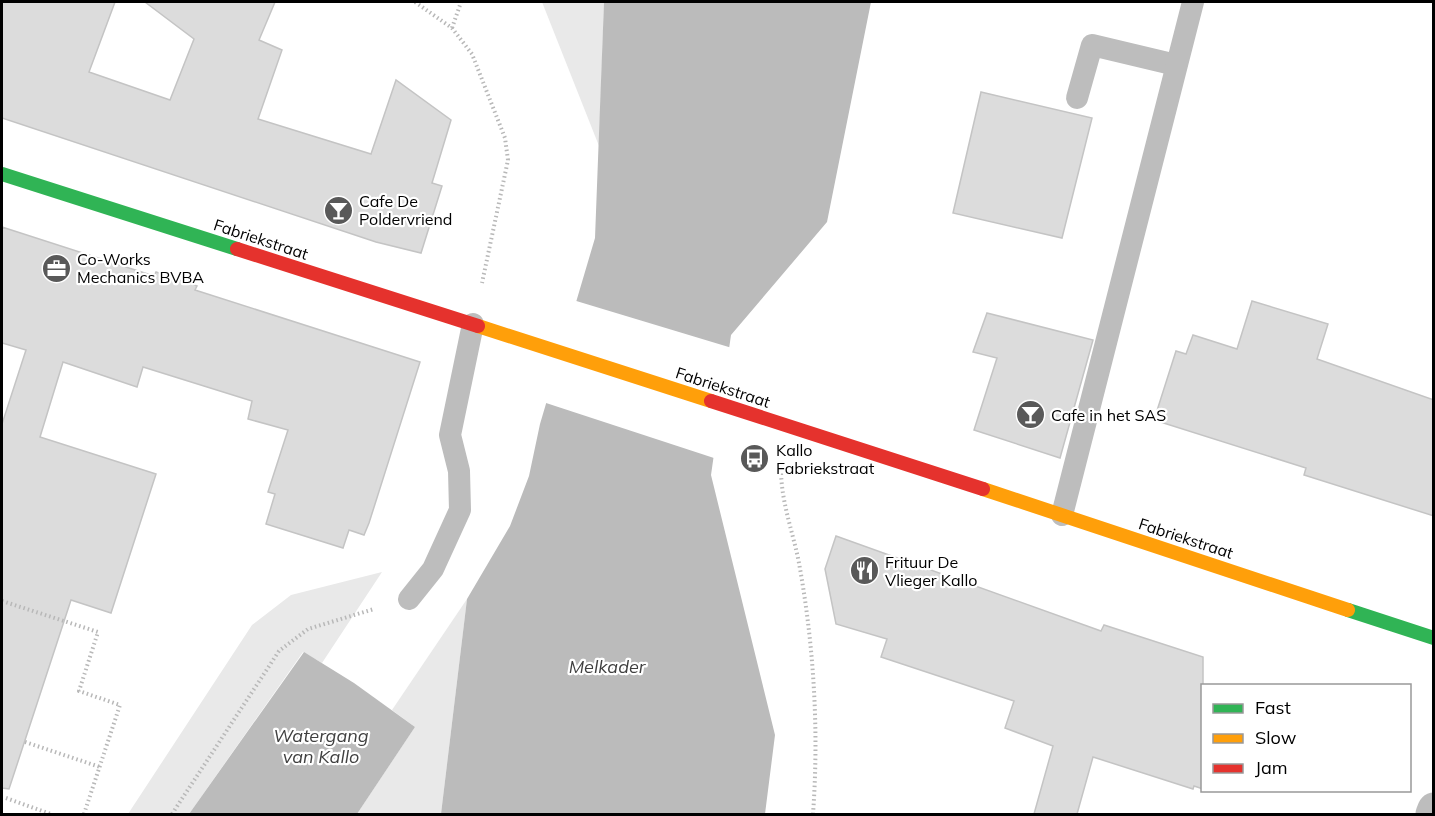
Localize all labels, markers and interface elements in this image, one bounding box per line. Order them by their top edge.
place label: Cafe De Poldervriend [359,191,452,229]
bar icon: Cafe De Poldervriend [322,194,354,226]
street label: Fabriekstraat [211,214,311,264]
place label: Co-Works Mechanics BVBA [77,249,204,287]
office icon: Co-Works Mechanics BVBA [40,252,72,284]
street label: Fabriekstraat [673,362,773,412]
bar icon: Cafe in het SAS [1014,399,1046,431]
place label: Cafe in het SAS [1051,405,1166,425]
place label: Kallo Fabriekstraat [776,440,875,478]
bus stop icon: Kallo Fabriekstraat [739,443,771,475]
street label: Fabriekstraat [1136,513,1236,563]
place label: Frituur De Vlieger Kallo [885,552,977,590]
restaurant icon: Frituur De Vlieger Kallo [848,555,880,587]
water label: Melkader [569,655,647,678]
legend [1201,684,1411,792]
text: Fast [1255,696,1291,719]
water label: Watergang van Kallo [273,724,369,768]
text: Slow [1255,726,1297,749]
text: Jam [1255,756,1288,779]

